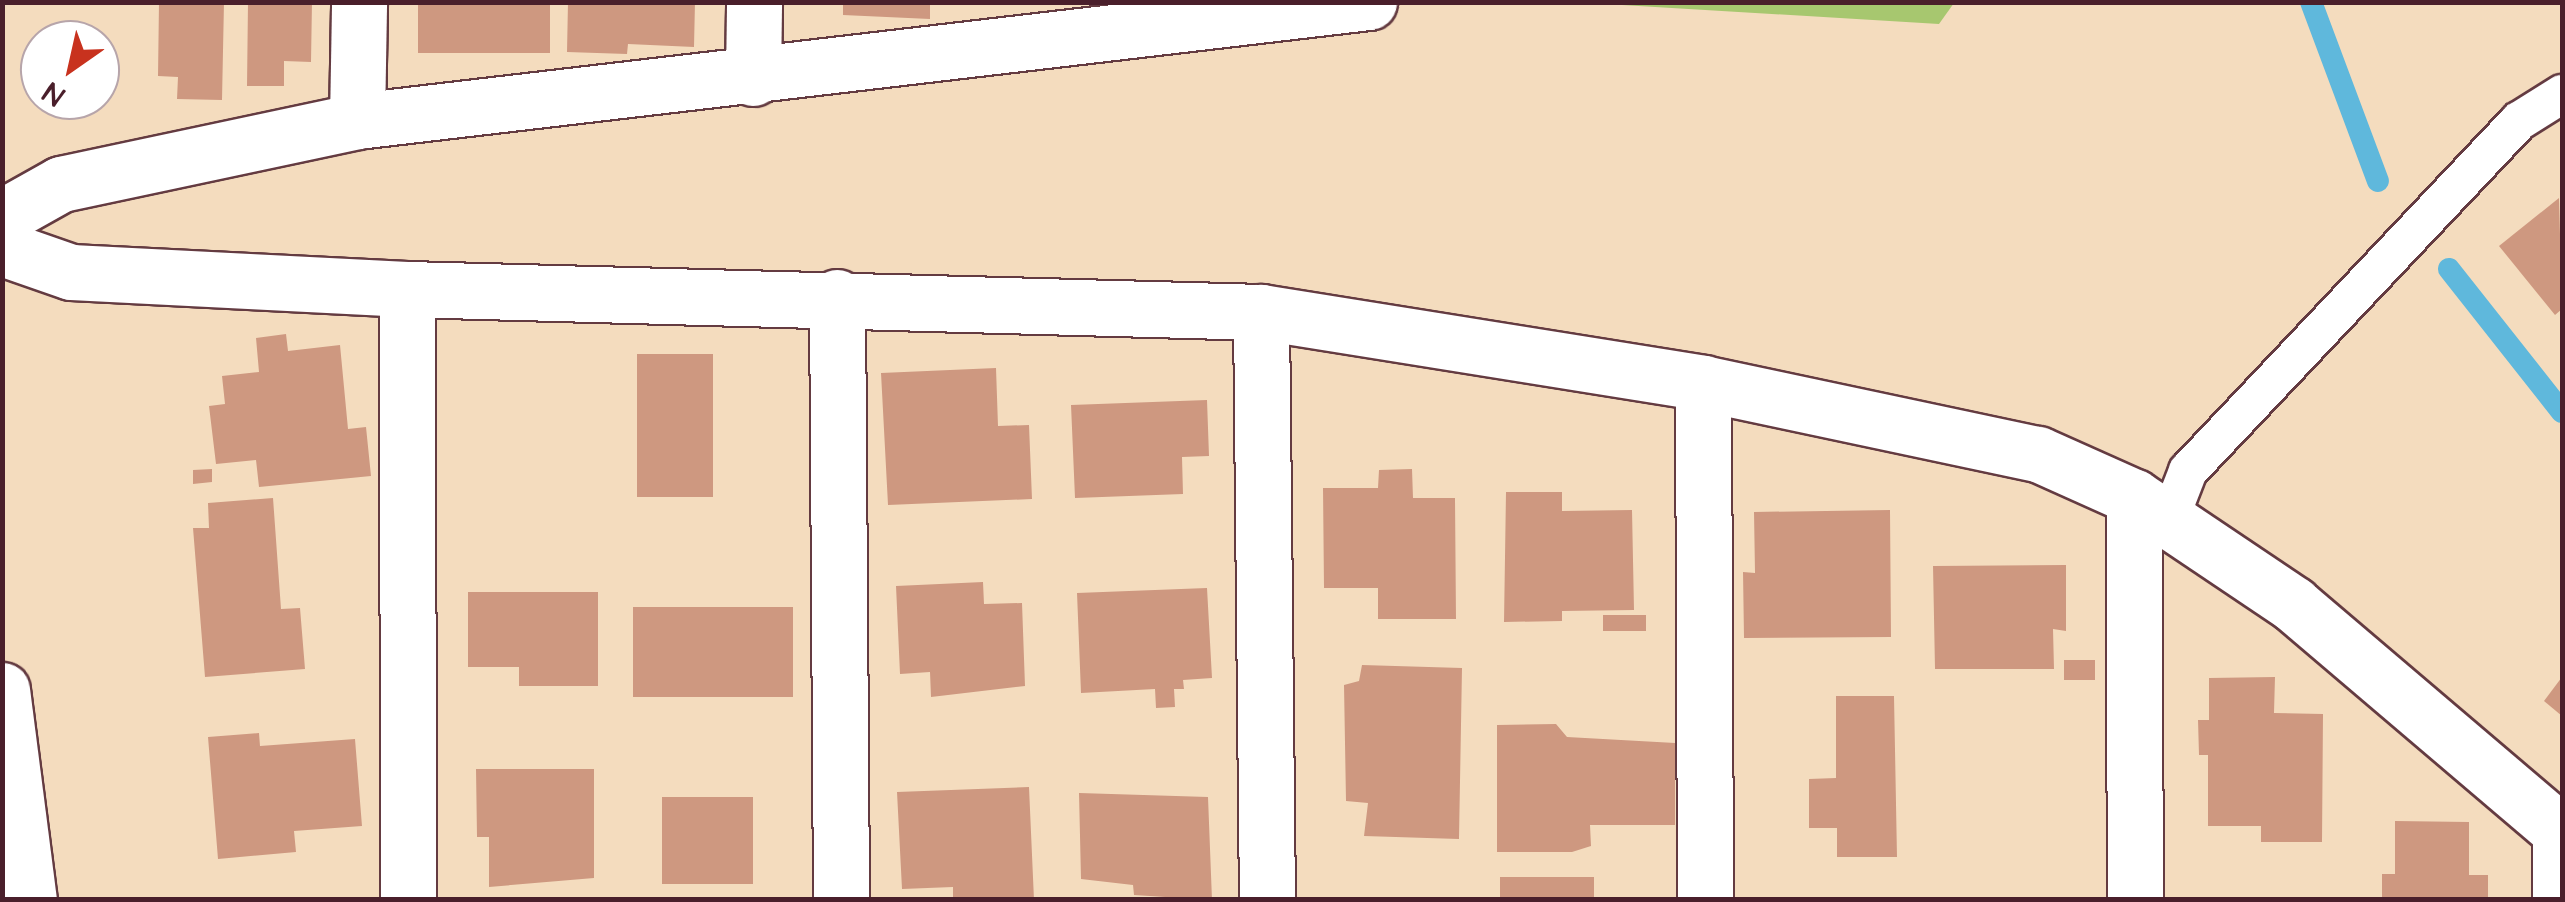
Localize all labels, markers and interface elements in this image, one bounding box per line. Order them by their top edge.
north arrow [20,20,120,120]
text: N [36,73,72,115]

